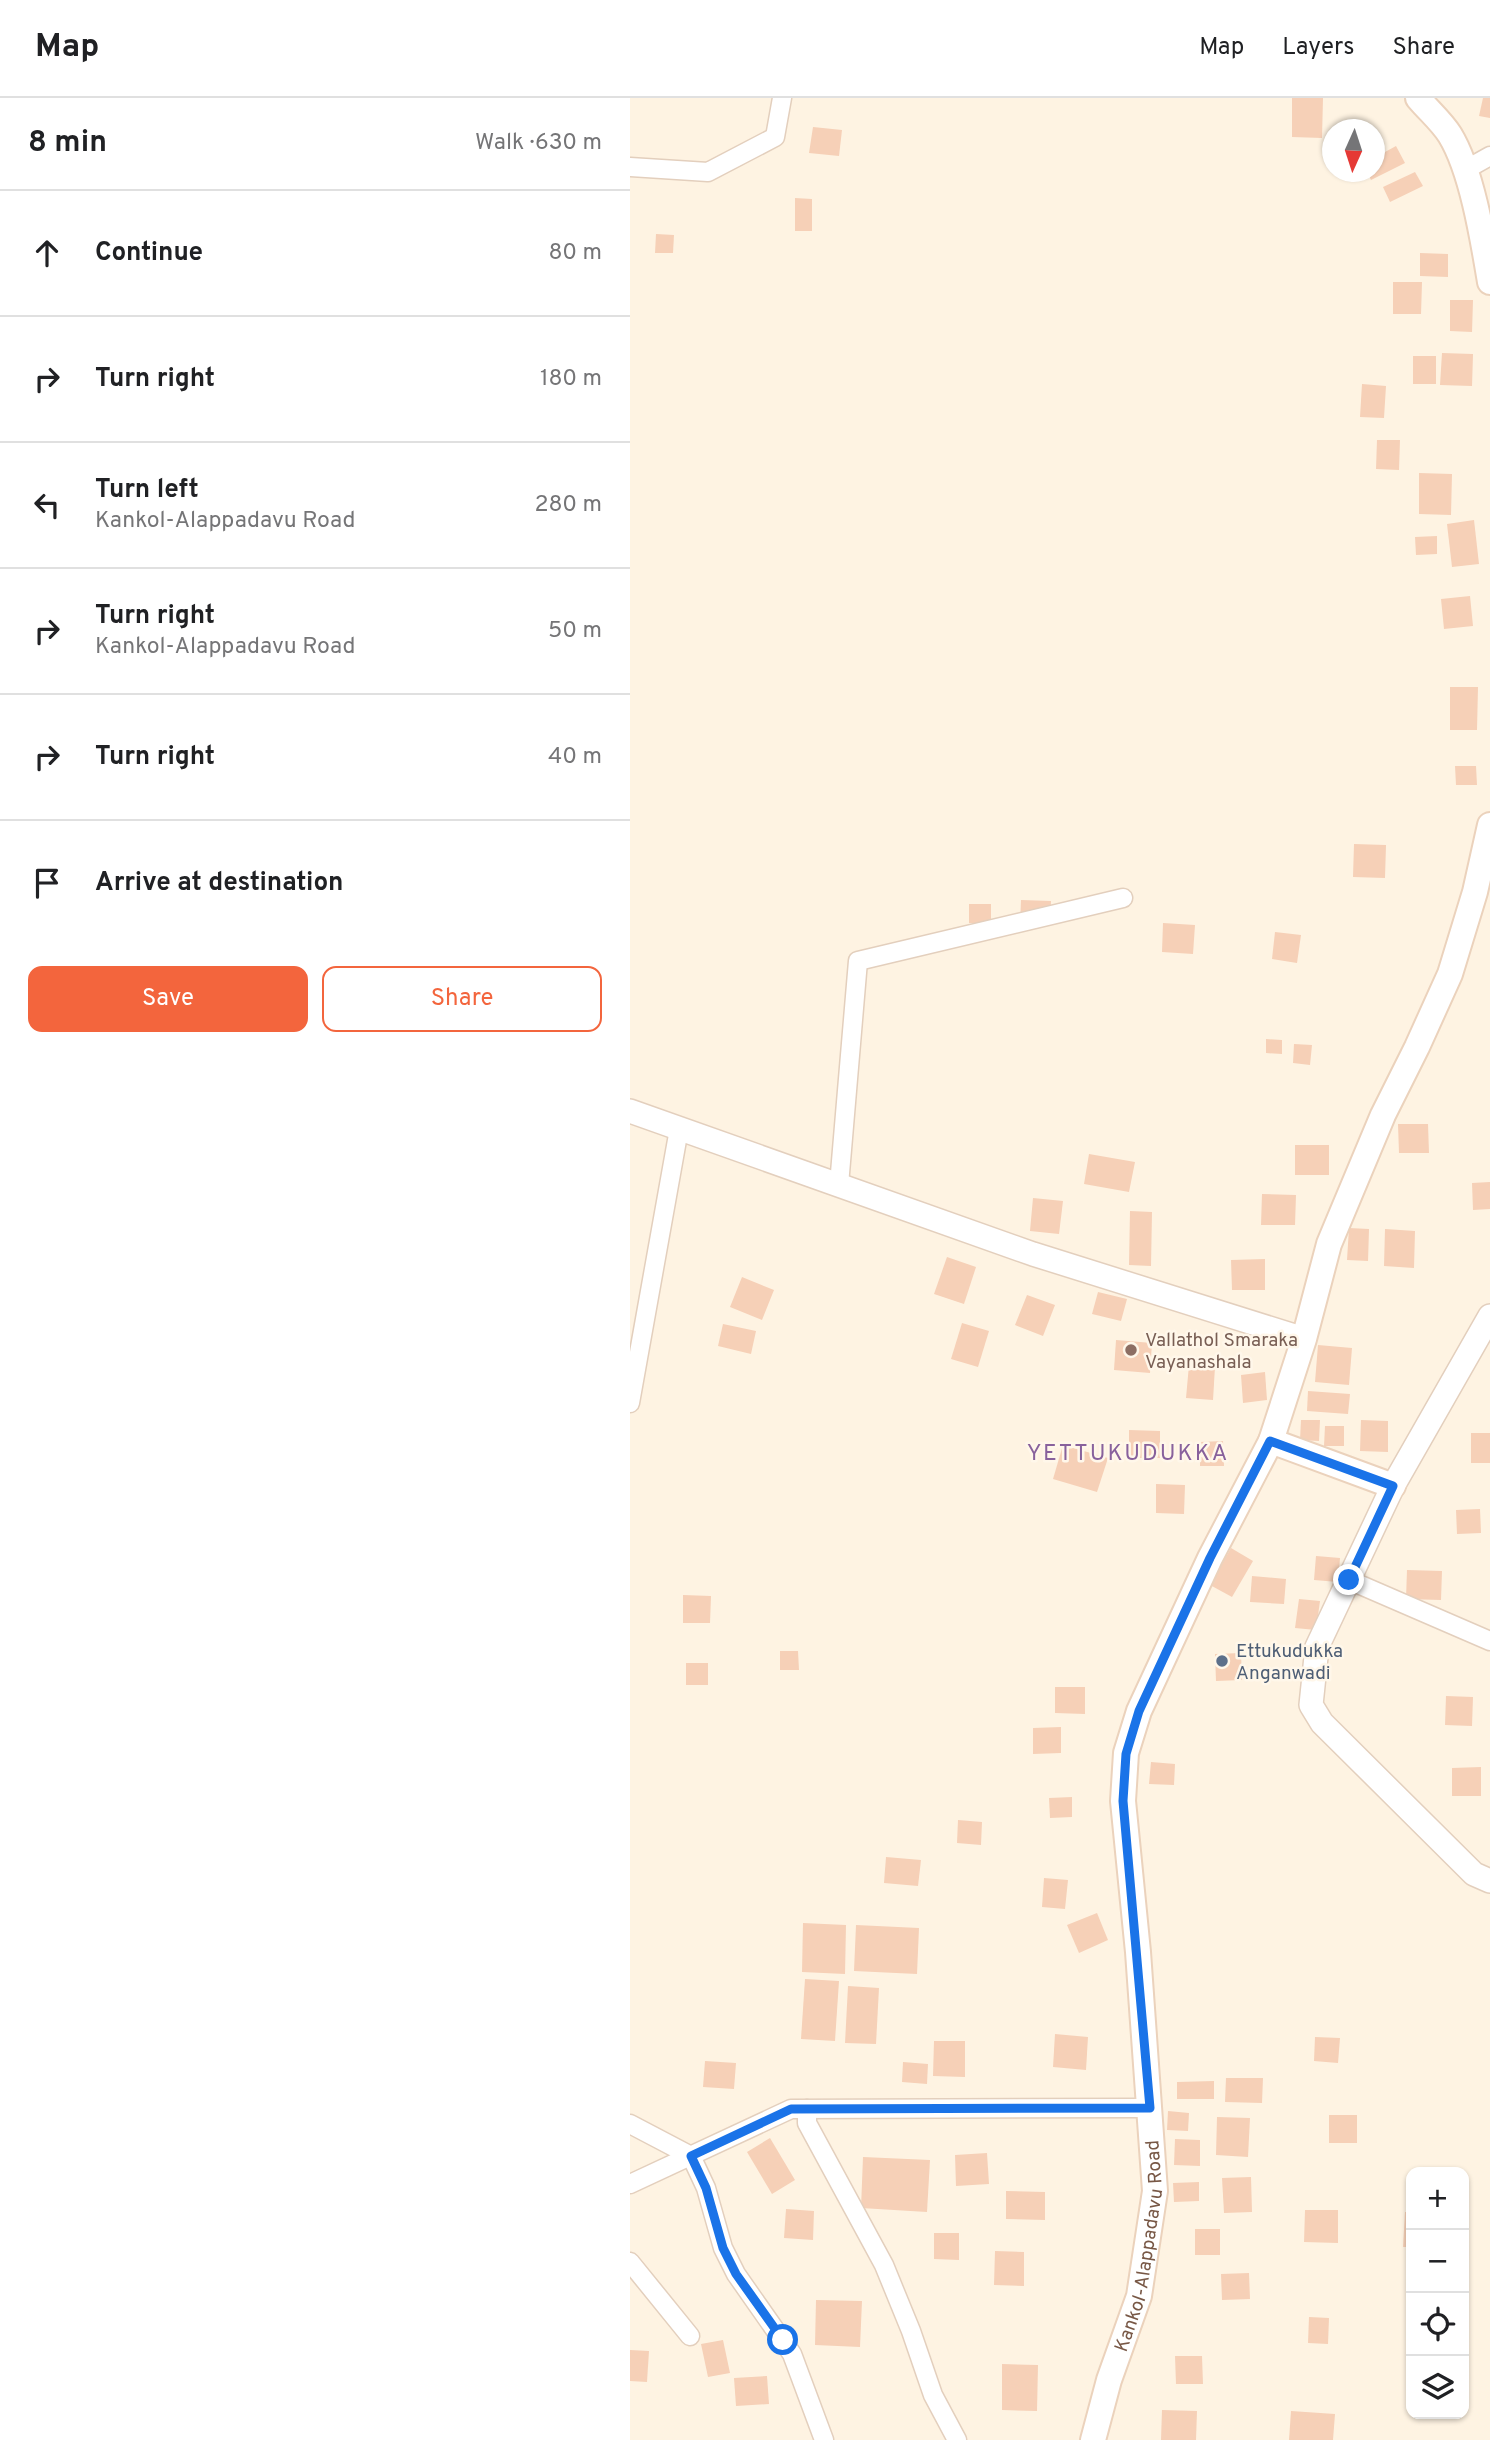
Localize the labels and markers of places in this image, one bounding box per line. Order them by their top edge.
place label: Vallathol Smaraka Vayanashala [1145,1329,1298,1375]
marker: Vallathol Smaraka Vayanashala [1123,1342,1139,1358]
place label: Ettukudukka Anganwadi [1236,1640,1343,1686]
marker: Ettukudukka Anganwadi [1214,1653,1230,1669]

